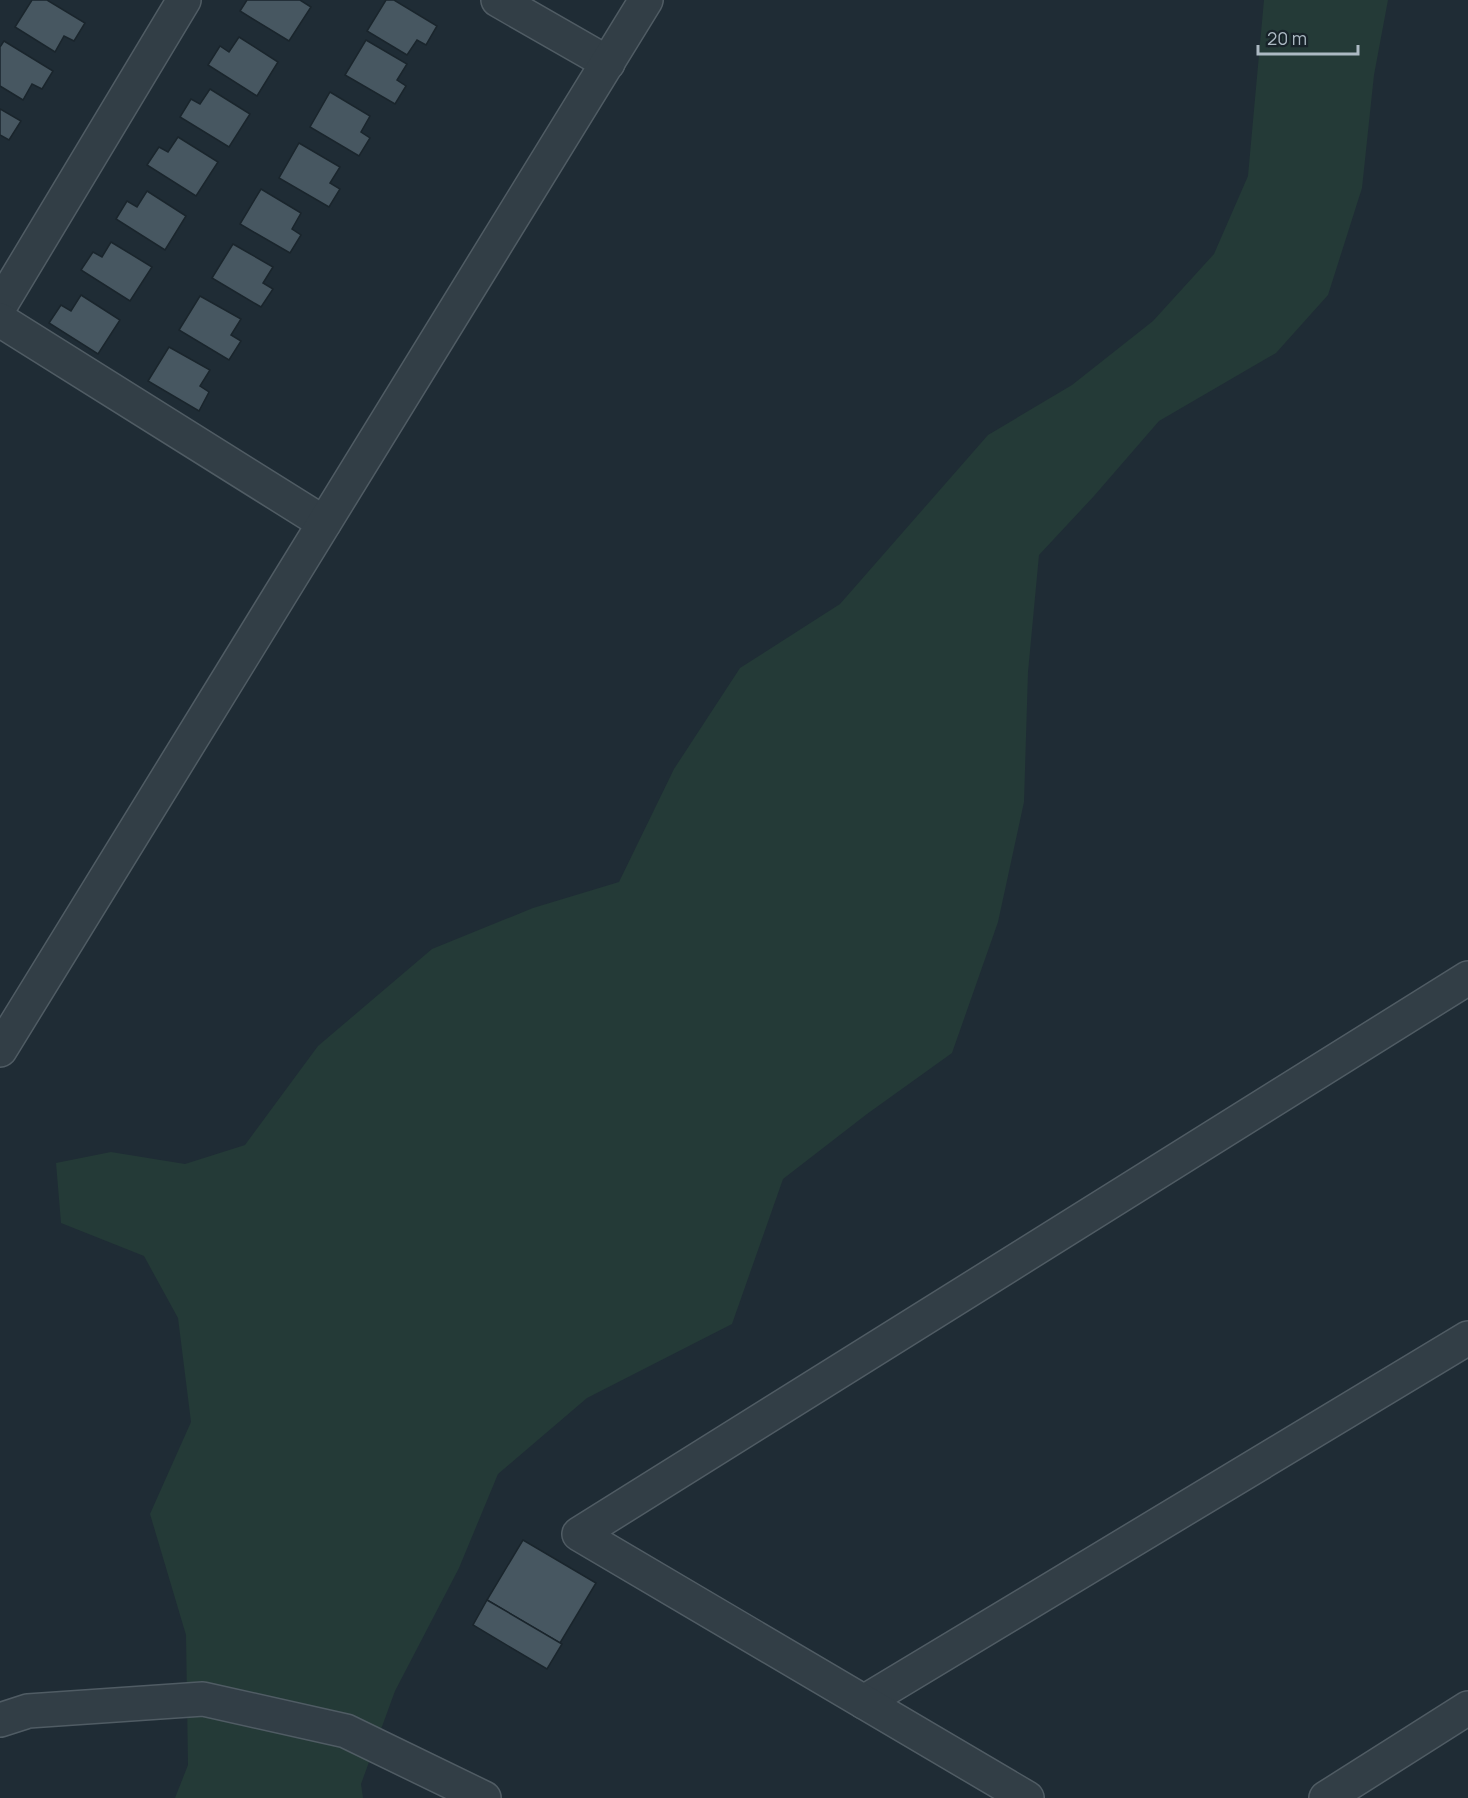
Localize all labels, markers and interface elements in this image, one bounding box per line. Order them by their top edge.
scale bar [1258,18,1358,56]
text: 20 m [1267,26,1307,50]

